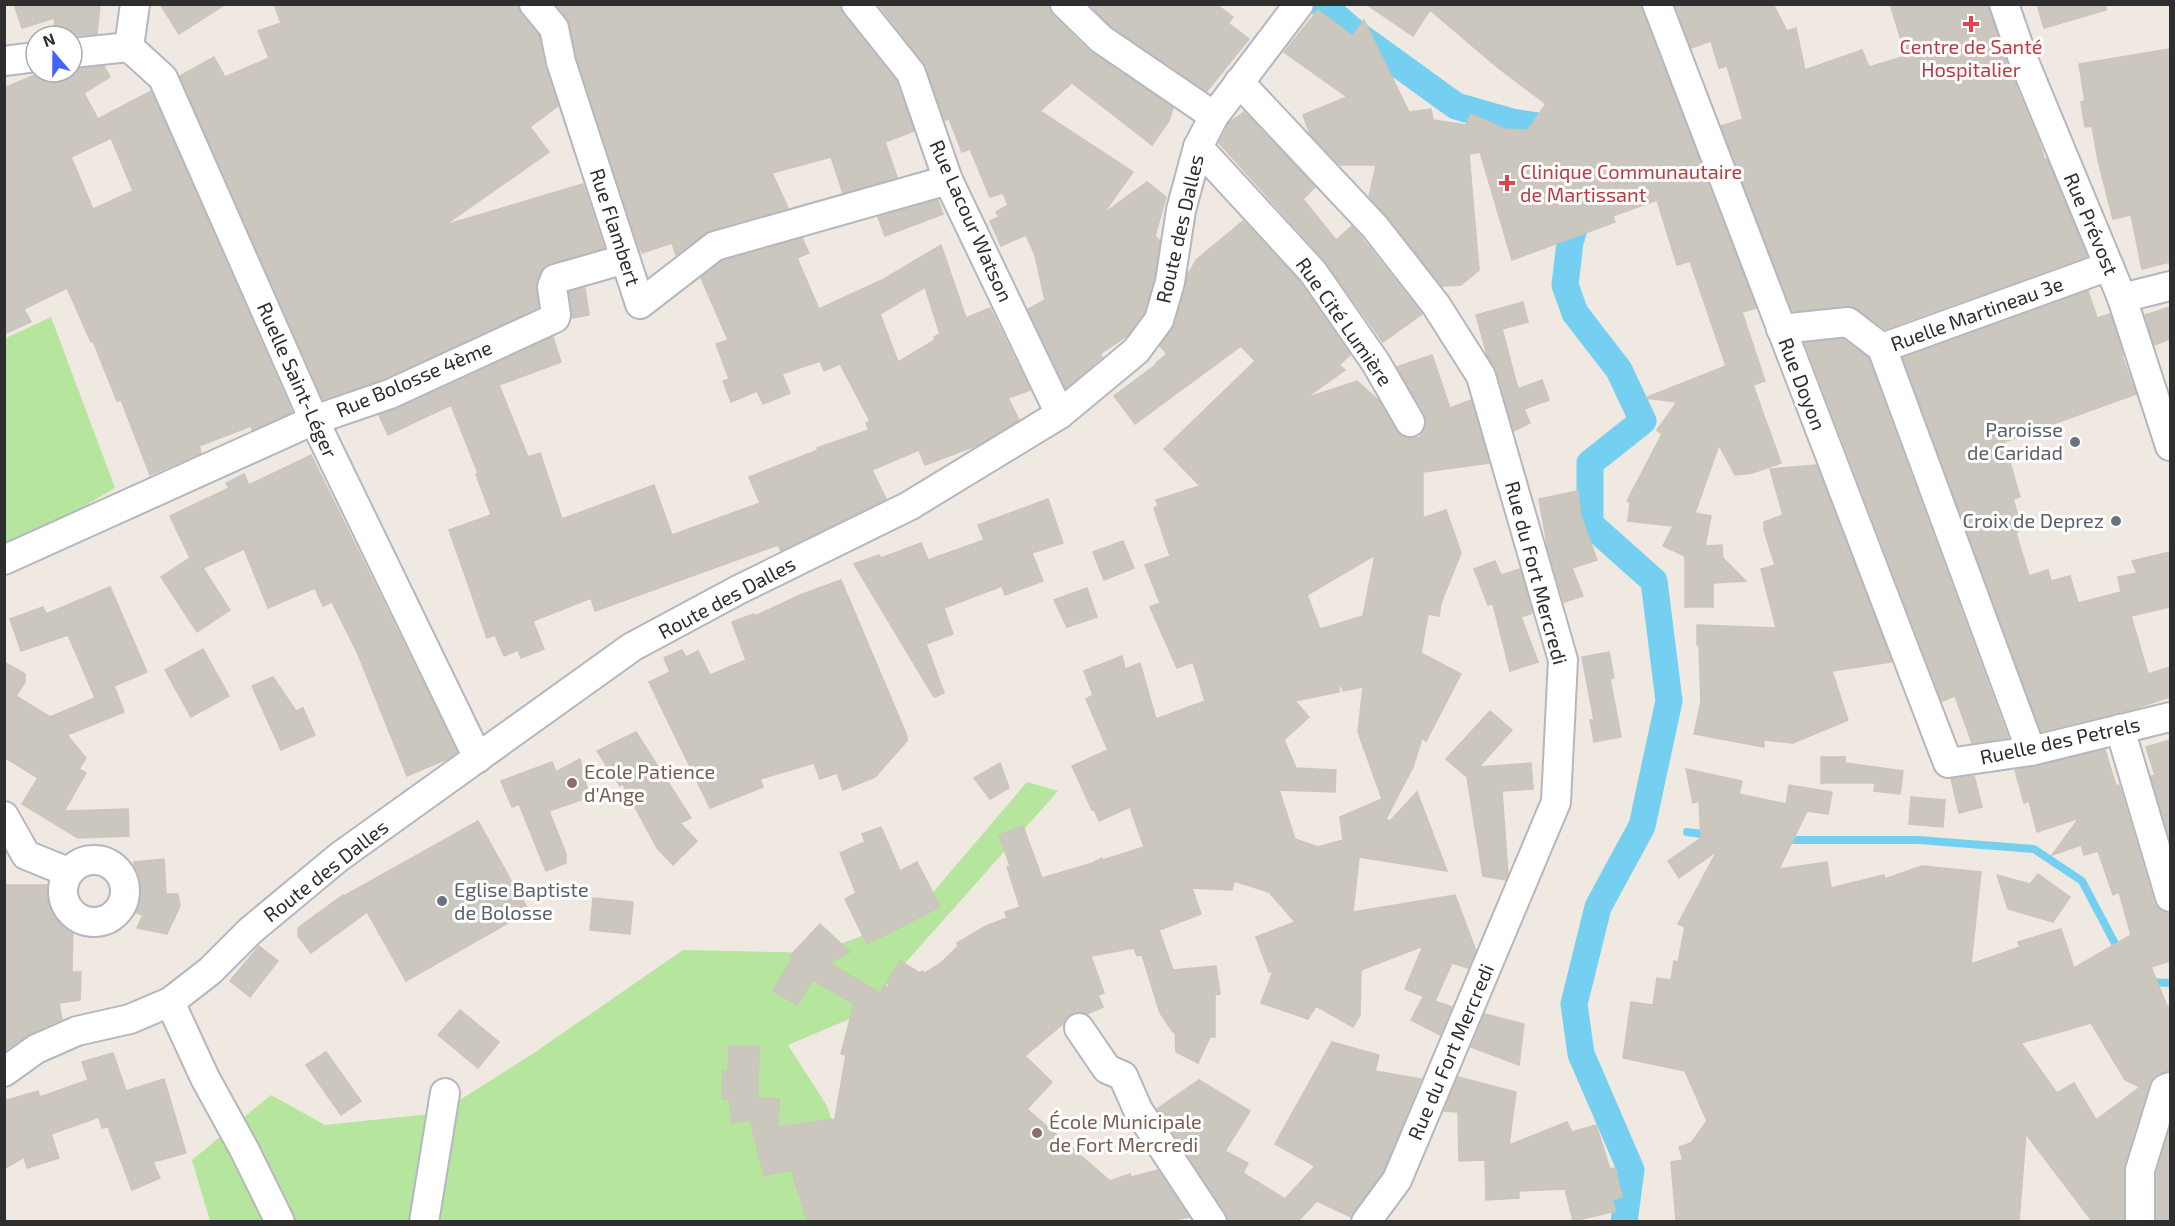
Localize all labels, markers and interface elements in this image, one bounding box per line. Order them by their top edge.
marker: Centre de Santé Hospitalier [1962,15,1980,33]
north arrow [24,24,84,84]
text: N [40,29,57,50]
place label: Centre de Santé Hospitalier [1899,34,2043,81]
street label: Rue Lacour Watson [925,136,1018,305]
street label: Route des Dalles [1150,152,1208,305]
place label: Clinique Communautaire de Martissant [1520,159,1742,206]
street label: Rue Flambert [586,165,646,289]
street label: Rue Prévost [2060,169,2124,279]
marker: Clinique Communautaire de Martissant [1498,174,1516,192]
street label: Rue Cité Lumière [1292,252,1398,390]
street label: Ruelle Martineau 3e [1887,271,2066,355]
street label: Ruelle Saint-Léger [253,298,343,461]
street label: Rue Bolosse 4ème [332,334,495,422]
street label: Rue Doyon [1774,334,1832,433]
place label: Paroisse de Caridad [1967,417,2063,464]
marker: Paroisse de Caridad [2068,435,2082,449]
street label: Rue du Fort Mercredi [1501,478,1573,667]
place label: Croix de Deprez [1963,508,2104,532]
marker: Croix de Deprez [2109,514,2123,528]
street label: Route des Dalles [654,551,799,643]
street label: Ruelle des Petrels [1978,711,2142,769]
place label: Ecole Patience d'Ange [584,759,715,806]
marker: Ecole Patience d'Ange [565,776,579,790]
street label: Route des Dalles [258,814,393,926]
place label: Eglise Baptiste de Bolosse [454,877,589,924]
marker: Eglise Baptiste de Bolosse [435,894,449,908]
street label: Rue du Fort Mercredi [1402,960,1498,1143]
place label: École Municipale de Fort Mercredi [1049,1109,1202,1156]
marker: École Municipale de Fort Mercredi [1030,1126,1044,1140]

